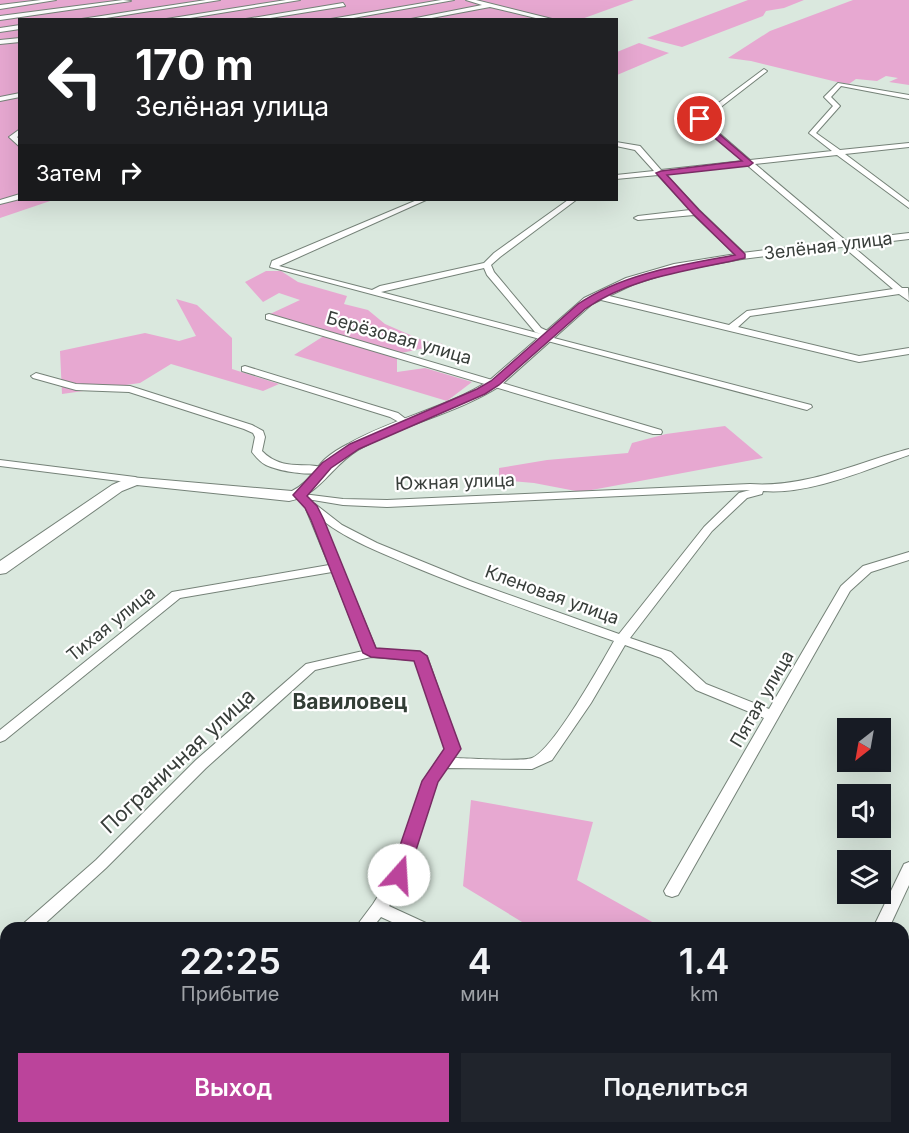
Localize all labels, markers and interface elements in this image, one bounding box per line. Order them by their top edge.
text: 170 m [135,39,253,90]
icon: left [36,42,114,120]
text: Зелёная улица [135,90,329,123]
pin [674,93,725,144]
icon: arrive [683,102,716,135]
icon: right [114,156,147,189]
text: Затем [36,160,102,186]
street label: Зелёная улица [762,227,893,264]
street label: Берёзовая улица [324,307,474,368]
street label: Южная улица [395,469,515,494]
street label: Кленовая улица [482,561,622,628]
street label: Тихая улица [62,582,159,666]
street label: Пятая улица [725,647,798,751]
street label: Пограничная улица [96,683,260,838]
district label: Вавиловец [292,689,408,714]
north arrow [837,718,891,772]
map controls [837,718,891,904]
button: sound [837,784,891,838]
position arrow [367,843,431,907]
button: layers [837,850,891,904]
text: 22:25 [179,939,281,983]
text: 4 [468,939,492,983]
text: 1.4 [679,939,730,983]
text: Прибытие [181,982,279,1006]
text: мин [460,982,499,1006]
text: km [690,982,718,1006]
button: Выход [18,1053,449,1122]
button: Поделиться [461,1053,891,1122]

